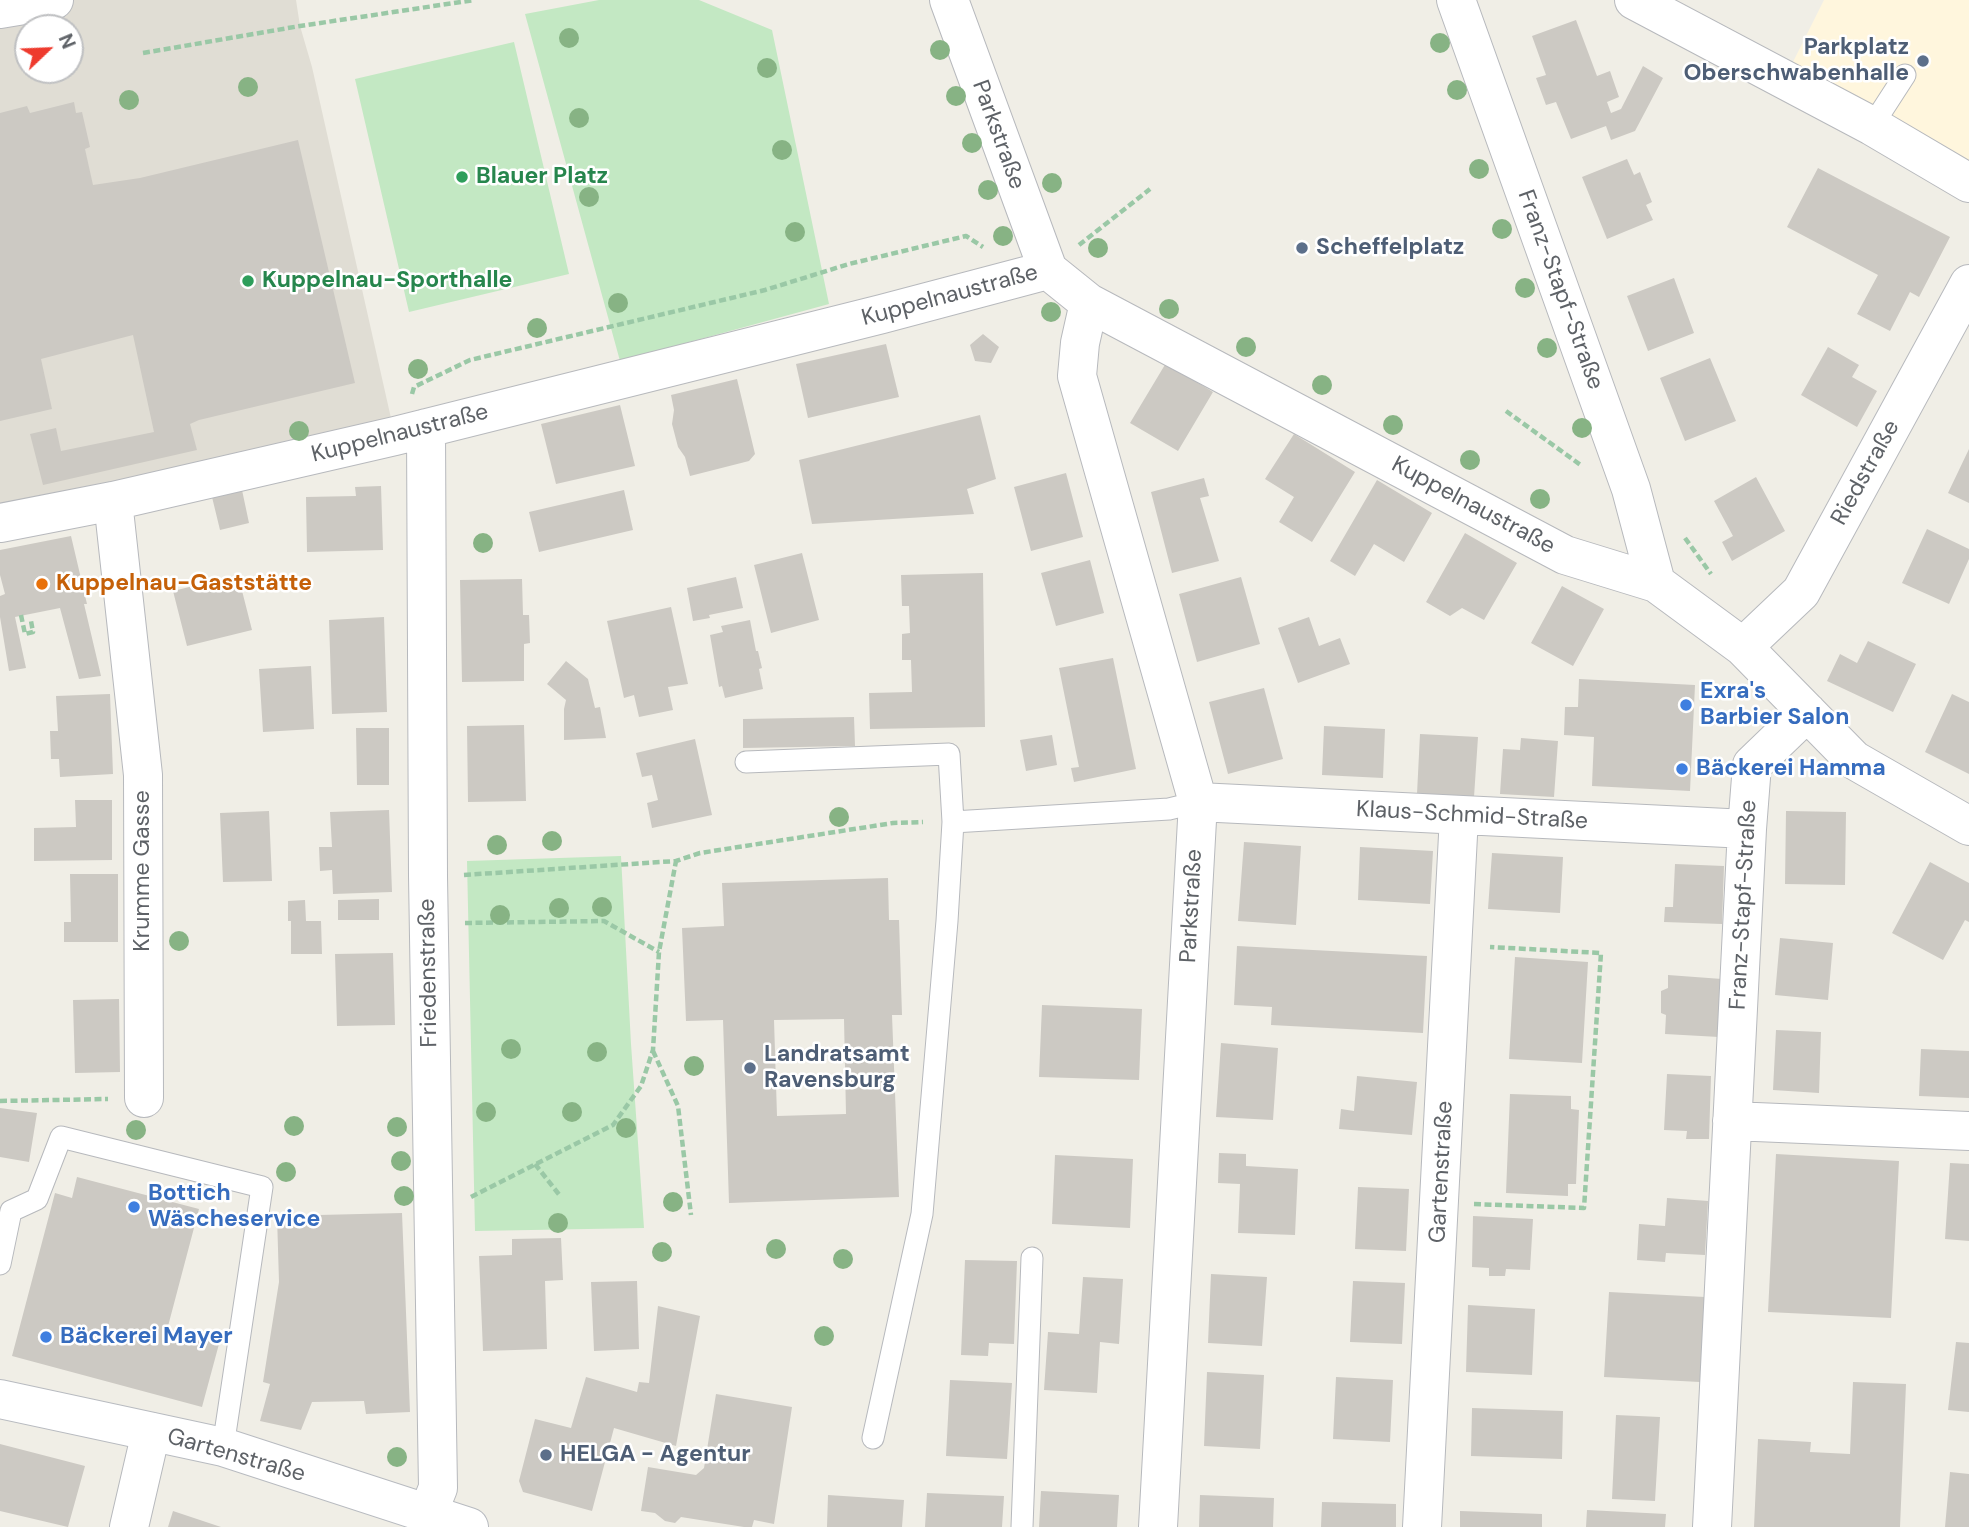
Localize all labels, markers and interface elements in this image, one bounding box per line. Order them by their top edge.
north arrow [14,14,84,84]
text: N [53,30,81,53]
place label: Parkplatz Oberschwabenhalle [1684,34,1909,88]
marker: Parkplatz Oberschwabenhalle [1915,53,1931,69]
street label: Parkstraße [966,77,1030,193]
place label: Blauer Platz [476,163,608,191]
marker: Blauer Platz [454,169,470,185]
street label: Franz-Stapf-Straße [1511,186,1609,394]
place label: Scheffelplatz [1316,234,1464,262]
marker: Scheffelplatz [1294,240,1310,256]
street label: Kuppelnaustraße [859,259,1041,333]
place label: Kuppelnau-Sporthalle [262,267,512,295]
marker: Kuppelnau-Sporthalle [240,273,256,289]
street label: Kuppelnaustraße [309,399,491,469]
street label: Riedstraße [1826,416,1906,530]
street label: Kuppelnaustraße [1387,451,1559,561]
place label: Kuppelnau-Gaststätte [56,570,312,598]
marker: Kuppelnau-Gaststätte [34,576,50,592]
place label: Exra's Barbier Salon [1700,678,1849,732]
marker: Exra's Barbier Salon [1678,697,1694,713]
place label: Bäckerei Hamma [1696,755,1886,783]
marker: Bäckerei Hamma [1674,761,1690,777]
street label: Krumme Gasse [129,790,157,952]
street label: Klaus-Schmid-Straße [1355,796,1589,836]
street label: Franz-Stapf-Straße [1725,799,1763,1011]
street label: Parkstraße [1175,848,1209,964]
street label: Friedenstraße [414,898,444,1048]
place label: Landratsamt Ravensburg [764,1041,910,1095]
marker: Landratsamt Ravensburg [742,1060,758,1076]
street label: Gartenstraße [1424,1100,1460,1244]
place label: Bottich Wäscheservice [148,1180,320,1234]
marker: Bottich Wäscheservice [126,1199,142,1215]
place label: Bäckerei Mayer [60,1323,233,1351]
marker: Bäckerei Mayer [38,1329,54,1345]
street label: Gartenstraße [164,1423,308,1489]
place label: HELGA - Agentur [560,1441,751,1469]
marker: HELGA - Agentur [538,1447,554,1463]

